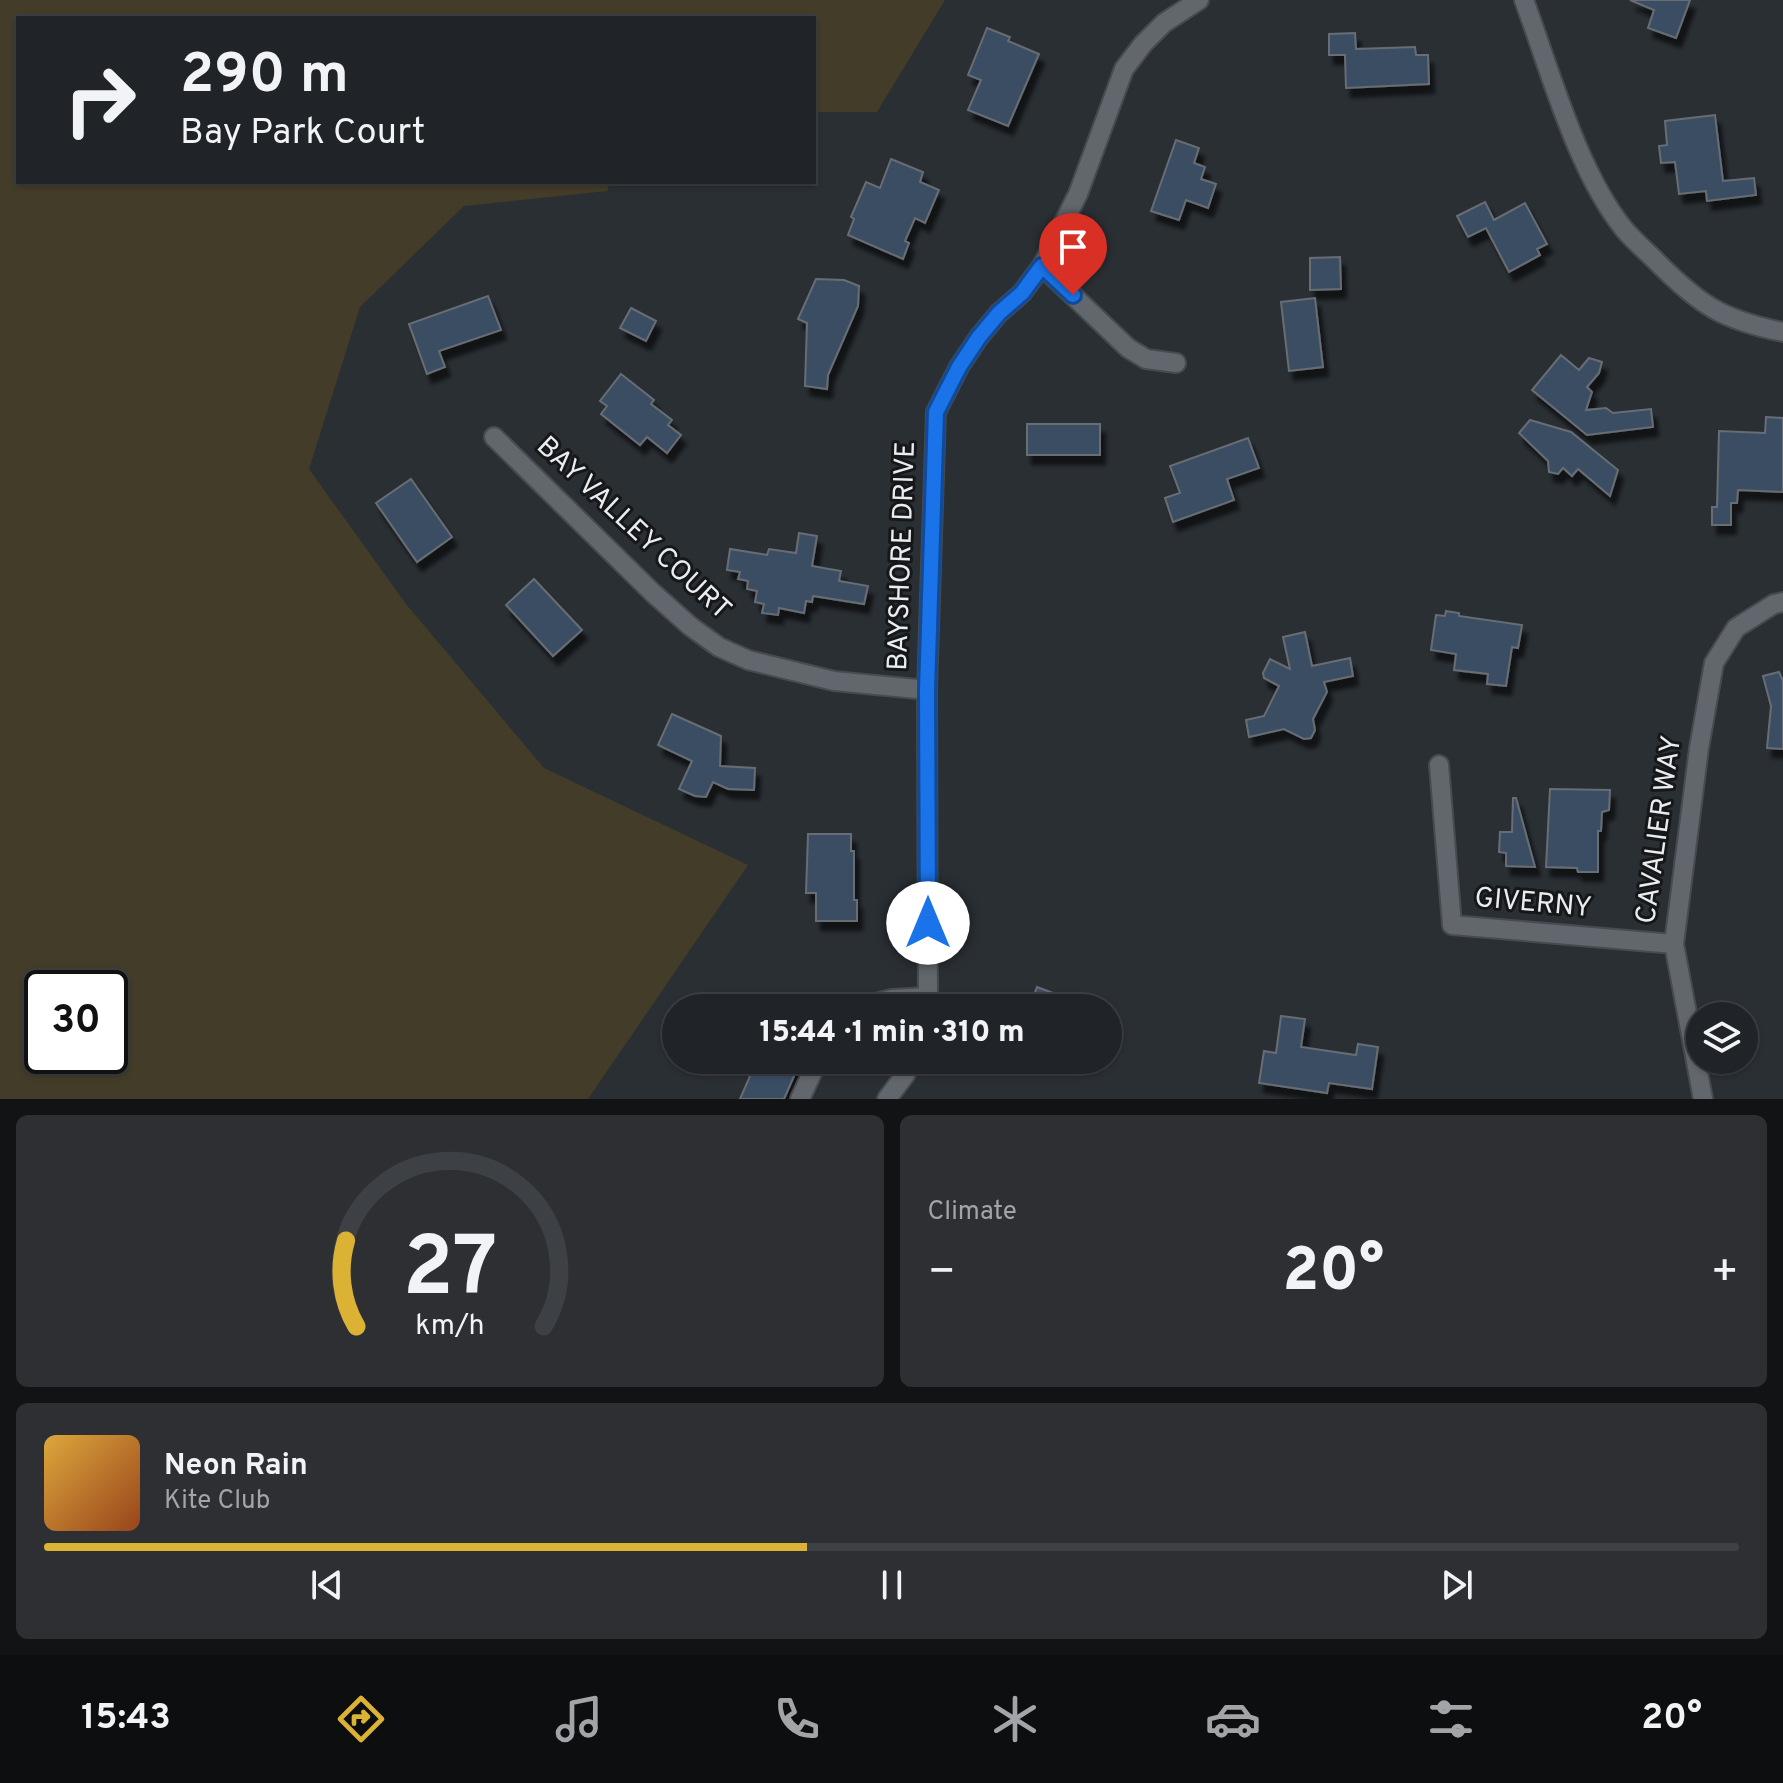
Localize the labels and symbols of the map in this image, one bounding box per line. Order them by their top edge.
pin [1039,213,1107,295]
street label: BAY VALLEY COURT [528,429,738,629]
street label: BAYSHORE DRIVE [881,441,925,671]
street label: CAVALIER WAY [1629,734,1691,926]
position arrow [886,881,970,965]
street label: GIVERNY [1473,881,1593,927]
speed limit sign: 30 [24,970,128,1074]

